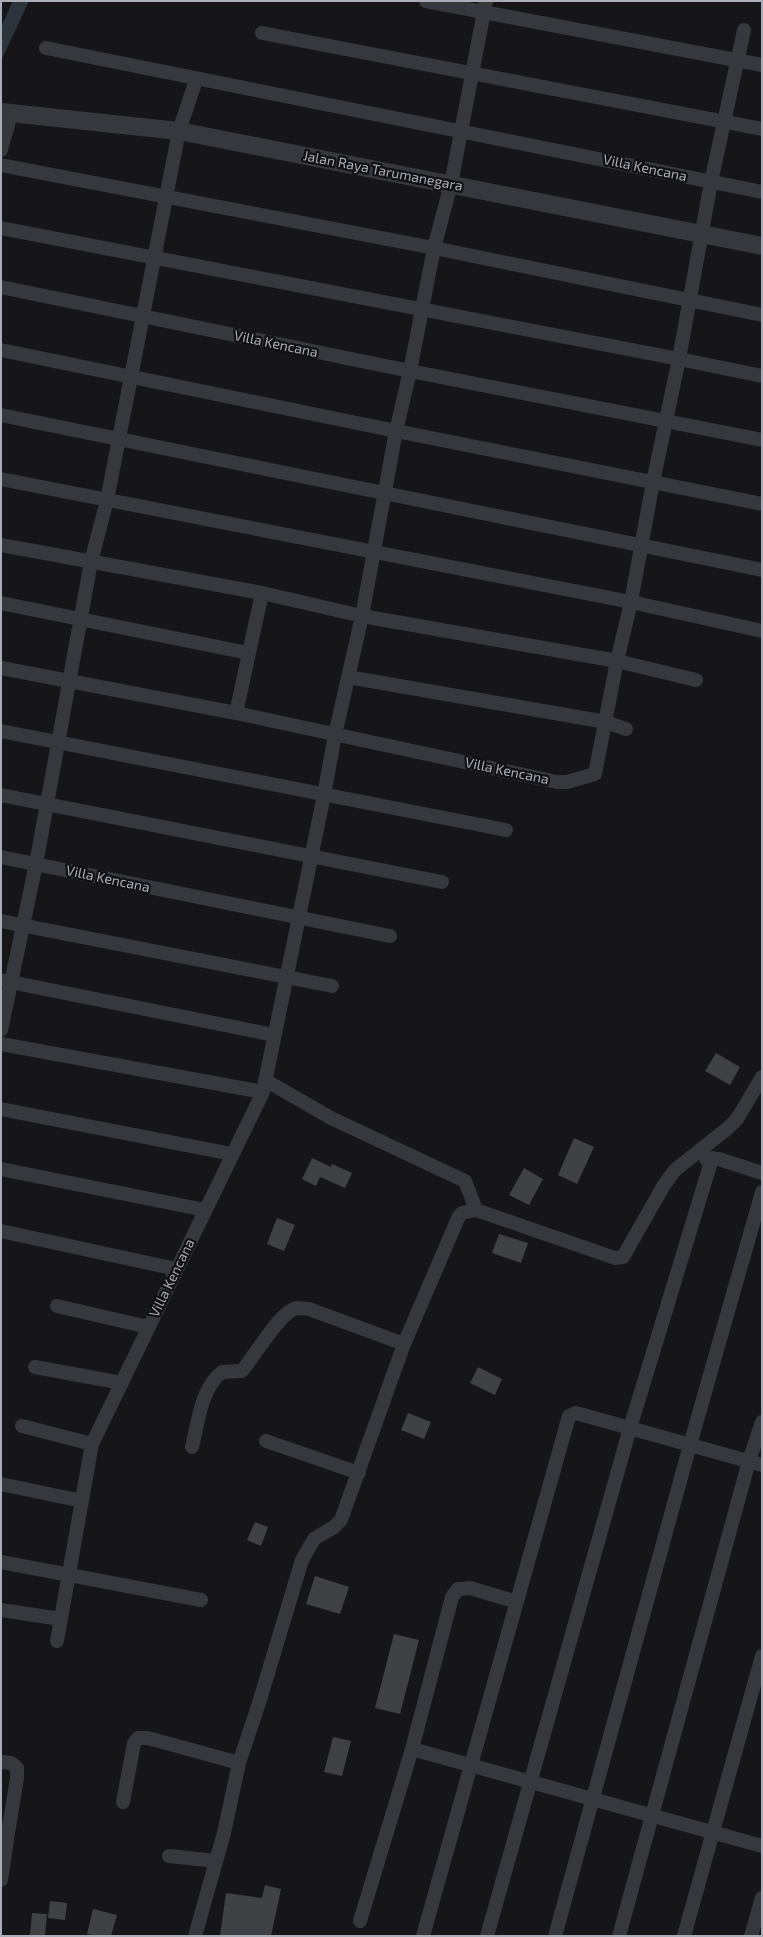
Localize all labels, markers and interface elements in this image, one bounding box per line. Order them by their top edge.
street label: Jalan Raya Tarumanegara [302,147,464,195]
street label: Villa Kencana [602,151,688,185]
street label: Villa Kencana [233,327,319,361]
street label: Villa Kencana [464,754,550,788]
street label: Villa Kencana [65,862,151,896]
street label: Villa Kencana [146,1236,198,1320]

